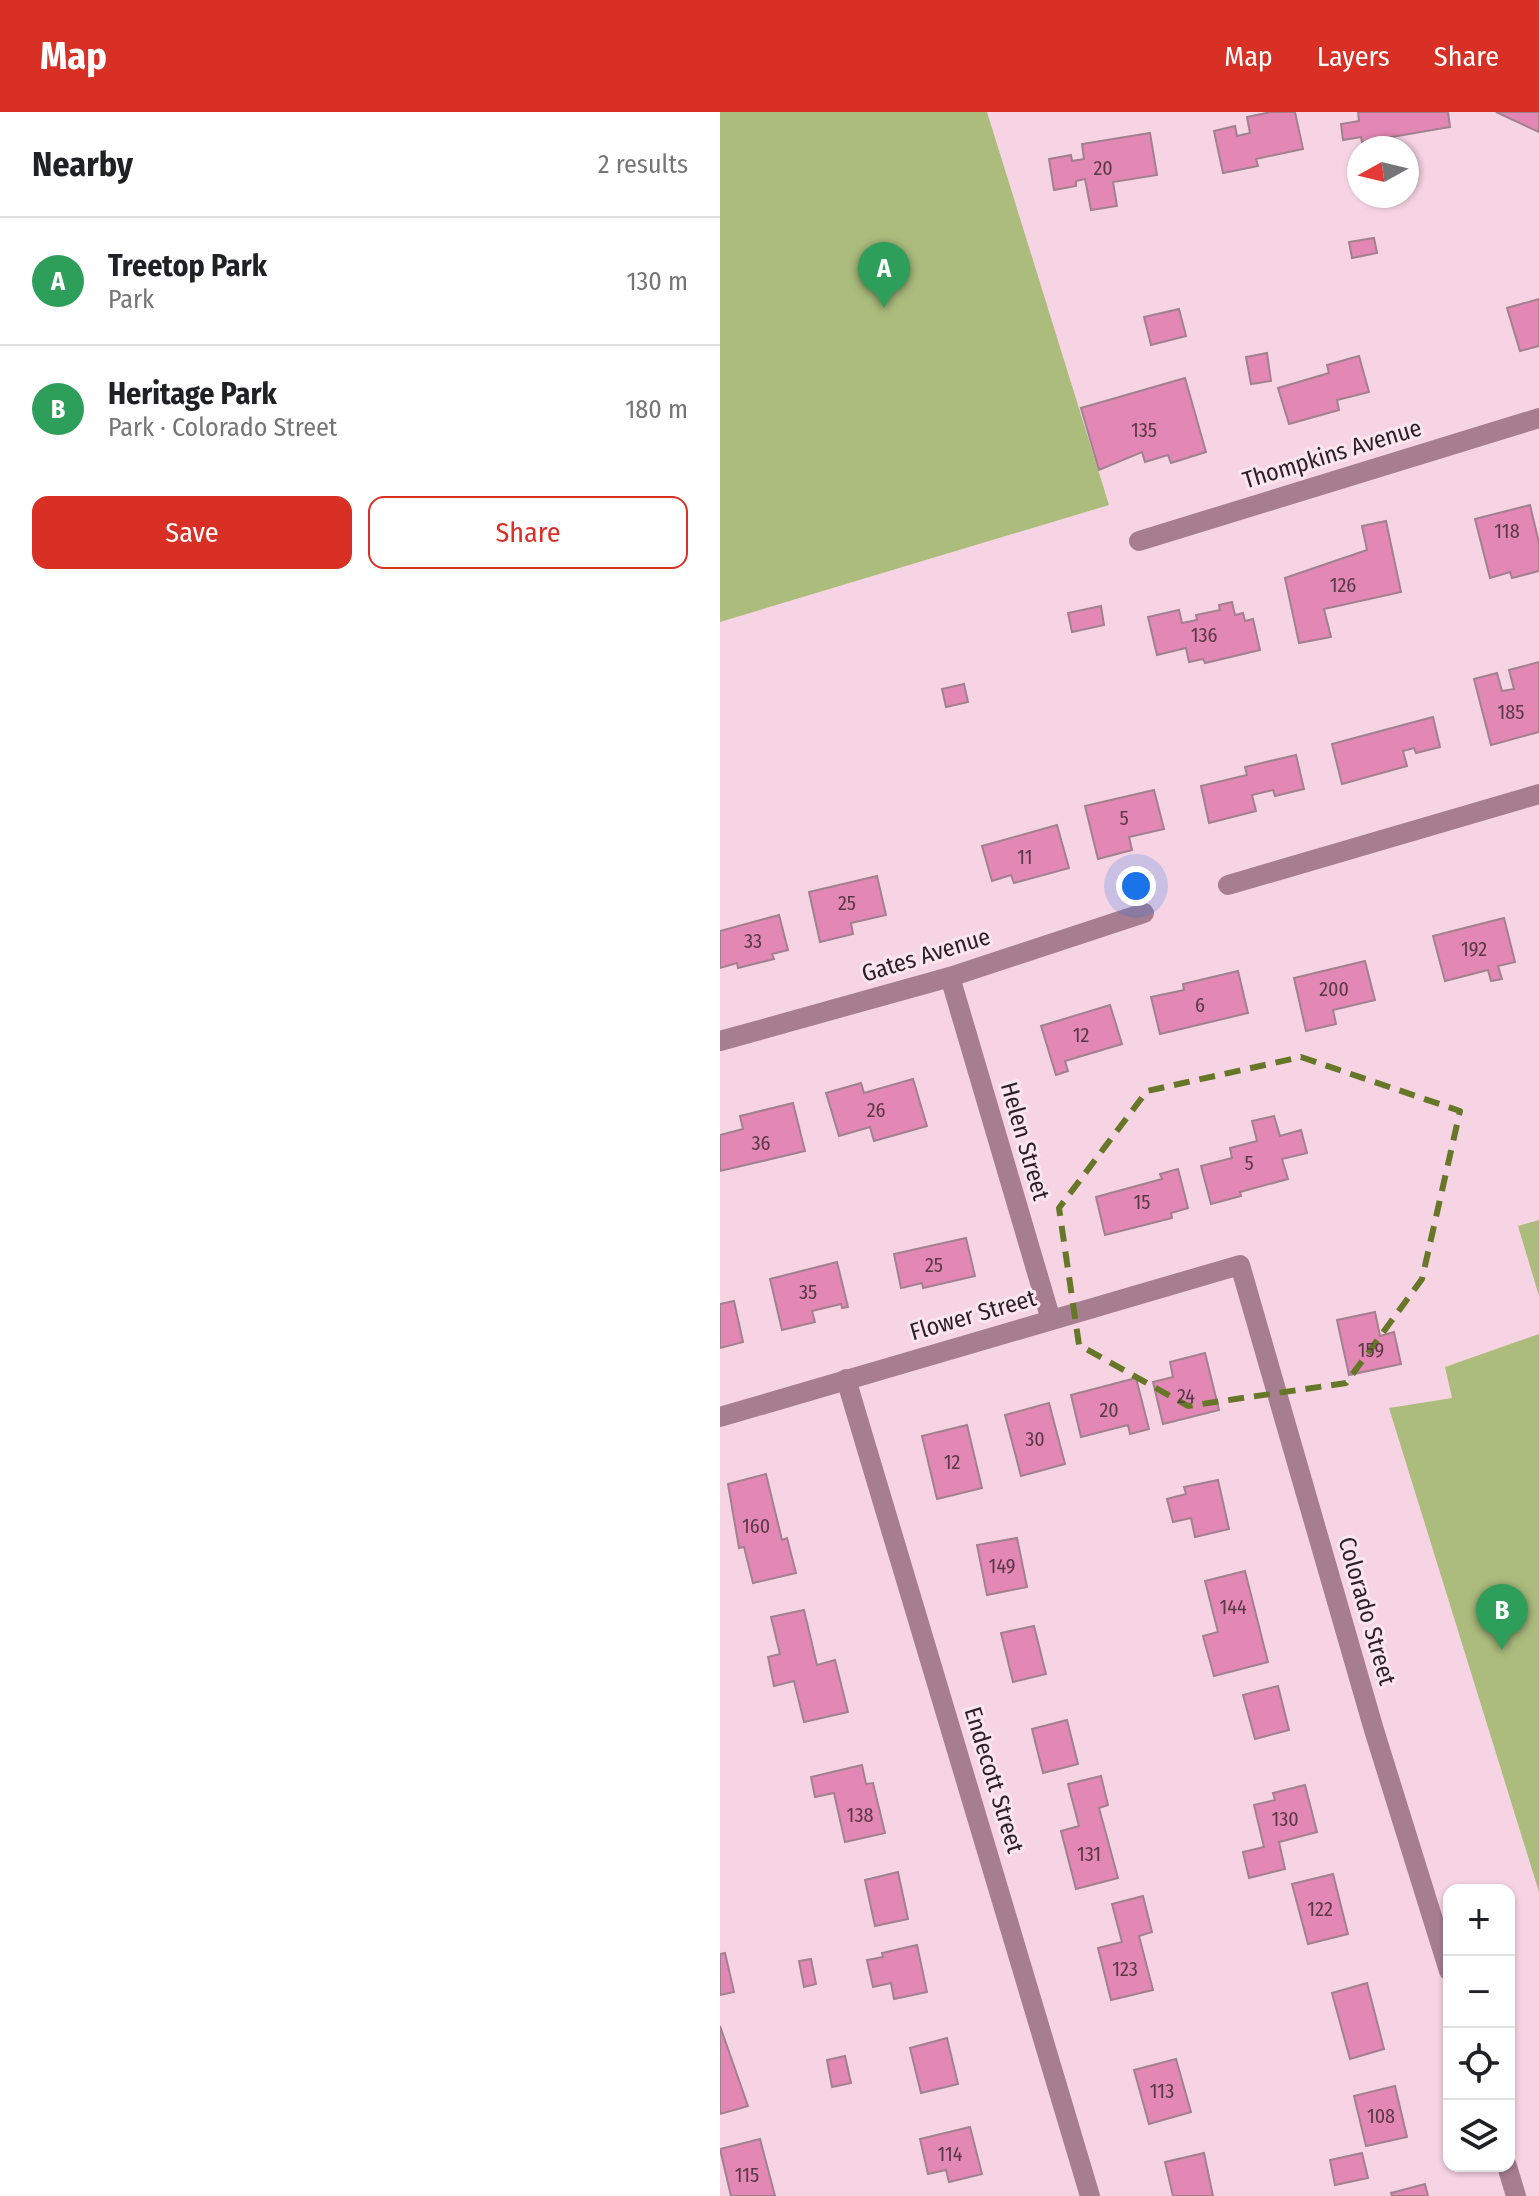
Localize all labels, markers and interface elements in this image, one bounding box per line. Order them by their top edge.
text: Map [40,33,107,79]
text: Map [1224,40,1273,73]
text: Layers [1317,40,1390,73]
text: Share [1434,40,1499,73]
north arrow [1347,136,1419,208]
text: Nearby [32,144,133,185]
text: 2 results [598,149,688,180]
house number: 20 [1093,156,1113,180]
pin: A [858,242,910,308]
text: Treetop Park [108,248,267,284]
text: A [51,266,65,297]
text: 130 m [626,266,688,297]
text: Park [108,284,154,315]
text: Heritage Park [108,376,277,412]
text: B [51,394,65,425]
text: 180 m [625,394,688,425]
text: Park · Colorado Street [108,412,337,443]
street label: Thompkins Avenue [1239,413,1425,495]
house number: 135 [1131,418,1157,442]
button: Save [32,496,352,569]
button: Share [368,496,688,569]
house number: 118 [1494,519,1520,543]
house number: 126 [1330,573,1356,597]
house number: 136 [1191,623,1217,647]
house number: 185 [1498,700,1524,724]
house number: 5 [1119,806,1129,830]
house number: 11 [1017,845,1033,869]
your location [1116,866,1156,906]
house number: 25 [838,891,856,915]
street label: Gates Avenue [858,922,994,988]
house number: 33 [744,929,762,953]
house number: 192 [1461,937,1487,961]
house number: 200 [1319,977,1349,1001]
house number: 6 [1195,993,1205,1017]
house number: 12 [1073,1023,1089,1047]
street label: Helen Street [995,1079,1055,1204]
house number: 26 [867,1098,885,1122]
house number: 36 [752,1131,771,1155]
house number: 5 [1244,1151,1254,1175]
house number: 15 [1134,1190,1150,1214]
house number: 25 [925,1253,943,1277]
house number: 35 [799,1280,817,1304]
street label: Flower Street [907,1284,1039,1346]
house number: 159 [1358,1338,1384,1362]
house number: 24 [1177,1384,1195,1408]
house number: 20 [1099,1398,1119,1422]
house number: 30 [1025,1427,1045,1451]
house number: 12 [944,1450,960,1474]
house number: 160 [742,1514,770,1538]
street label: Colorado Street [1332,1534,1402,1688]
house number: 149 [989,1554,1015,1578]
pin: B [1476,1584,1528,1650]
house number: 144 [1219,1595,1247,1619]
street label: Endecott Street [959,1704,1030,1857]
house number: 138 [847,1803,873,1827]
house number: 130 [1271,1807,1299,1831]
house number: 131 [1077,1842,1101,1866]
map controls [1443,1884,1515,2172]
button: + [1443,1884,1515,1956]
house number: 122 [1307,1897,1333,1921]
button: − [1443,1956,1515,2028]
house number: 123 [1112,1957,1138,1981]
button: locate [1443,2028,1515,2100]
house number: 113 [1150,2079,1174,2103]
button: layers [1443,2100,1515,2172]
house number: 108 [1367,2104,1395,2128]
house number: 114 [938,2142,963,2166]
house number: 115 [735,2163,759,2187]

